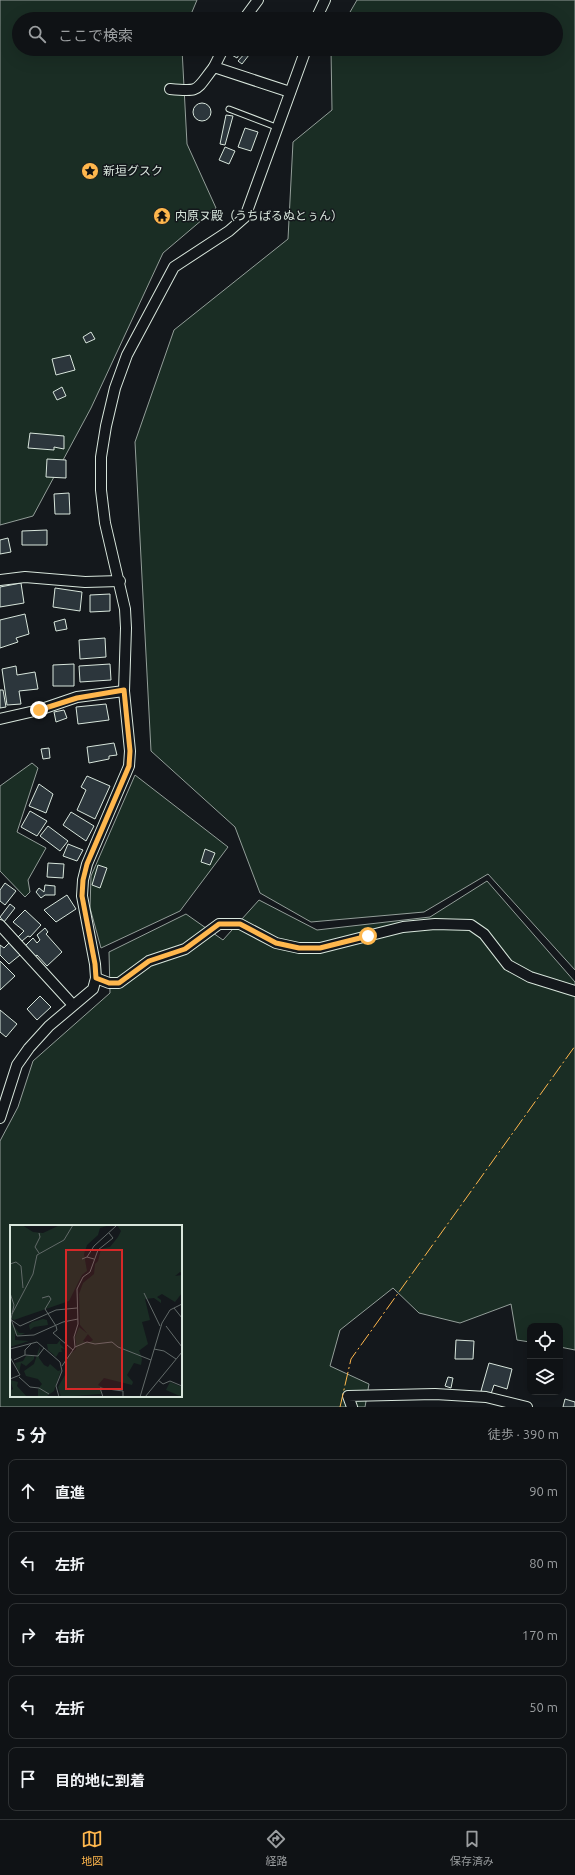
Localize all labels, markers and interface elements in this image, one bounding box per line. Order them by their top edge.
search box [12,12,563,56]
icon: search [26,23,48,45]
text: ここで検索 [58,27,133,44]
place icon: 新垣グスク [80,161,100,181]
place label: 新垣グスク [103,164,163,177]
temple icon: 内原ヌ殿（うちばるぬとぅん） [152,206,172,226]
place label: 内原ヌ殿（うちばるぬとぅん） [175,209,343,222]
route end [30,701,48,719]
route start [359,927,377,945]
inset map [10,1225,182,1397]
map controls [527,1323,563,1395]
button: locate [527,1323,563,1359]
button: layers [527,1359,563,1395]
text: 5 分 [16,1425,47,1444]
text: 徒歩 · 390 m [488,1427,559,1441]
icon: ahead [17,1480,39,1502]
text: 直進 [55,1484,85,1501]
text: 90 m [529,1484,558,1498]
icon: left [17,1552,39,1574]
text: 左折 [55,1556,85,1573]
text: 80 m [529,1556,558,1570]
icon: right [17,1624,39,1646]
text: 右折 [55,1628,85,1645]
text: 170 m [522,1628,558,1642]
icon: left [17,1696,39,1718]
text: 左折 [55,1700,85,1717]
text: 50 m [529,1700,558,1714]
icon: arrive [17,1768,39,1790]
text: 目的地に到着 [55,1772,145,1789]
tab: 地図 [81,1828,103,1868]
tab: 経路 [265,1828,287,1868]
tab: 保存済み [450,1828,494,1868]

